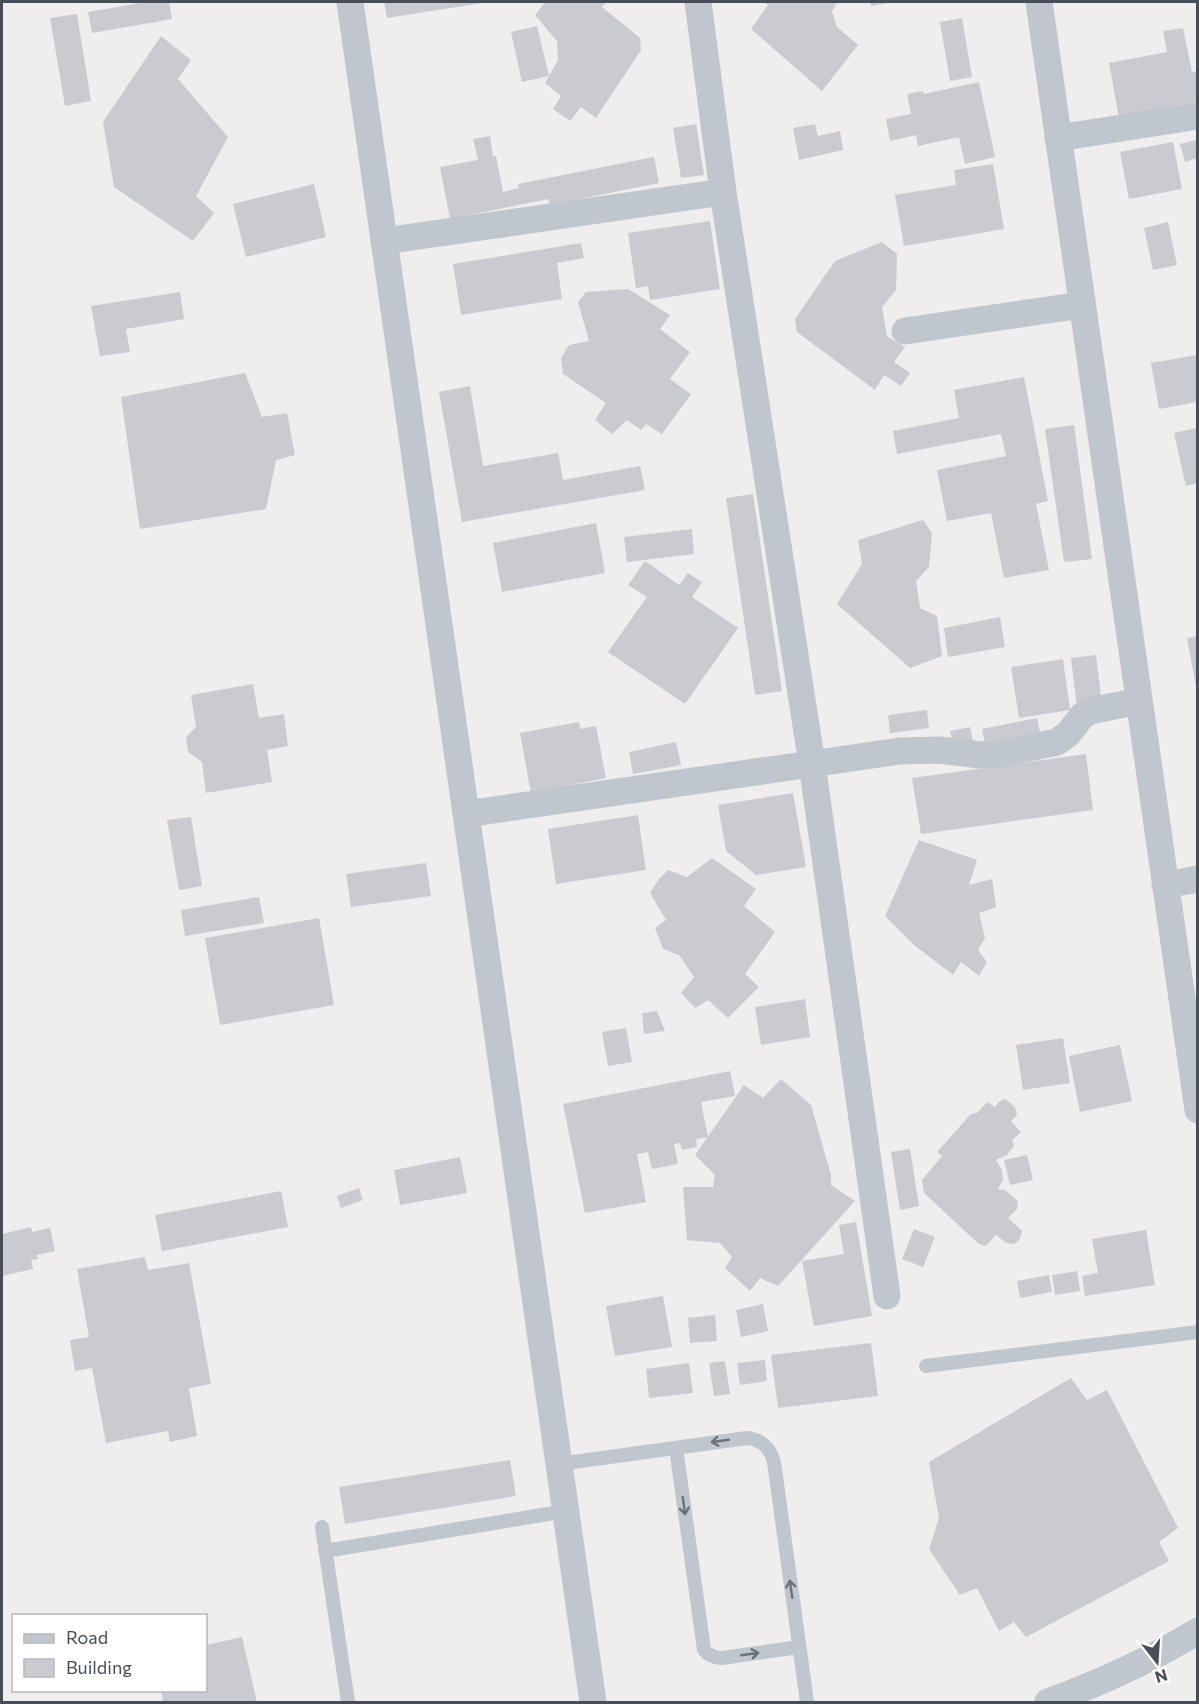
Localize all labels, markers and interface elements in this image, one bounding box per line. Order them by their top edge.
one-way arrow [711,1436,731,1447]
one-way arrow [679,1495,690,1515]
one-way arrow [785,1580,796,1599]
legend [12,1614,207,1692]
text: Road [66,1626,108,1648]
north arrow [1127,1632,1187,1692]
one-way arrow [740,1649,759,1660]
text: Building [66,1656,132,1678]
text: N [1153,1666,1170,1688]

